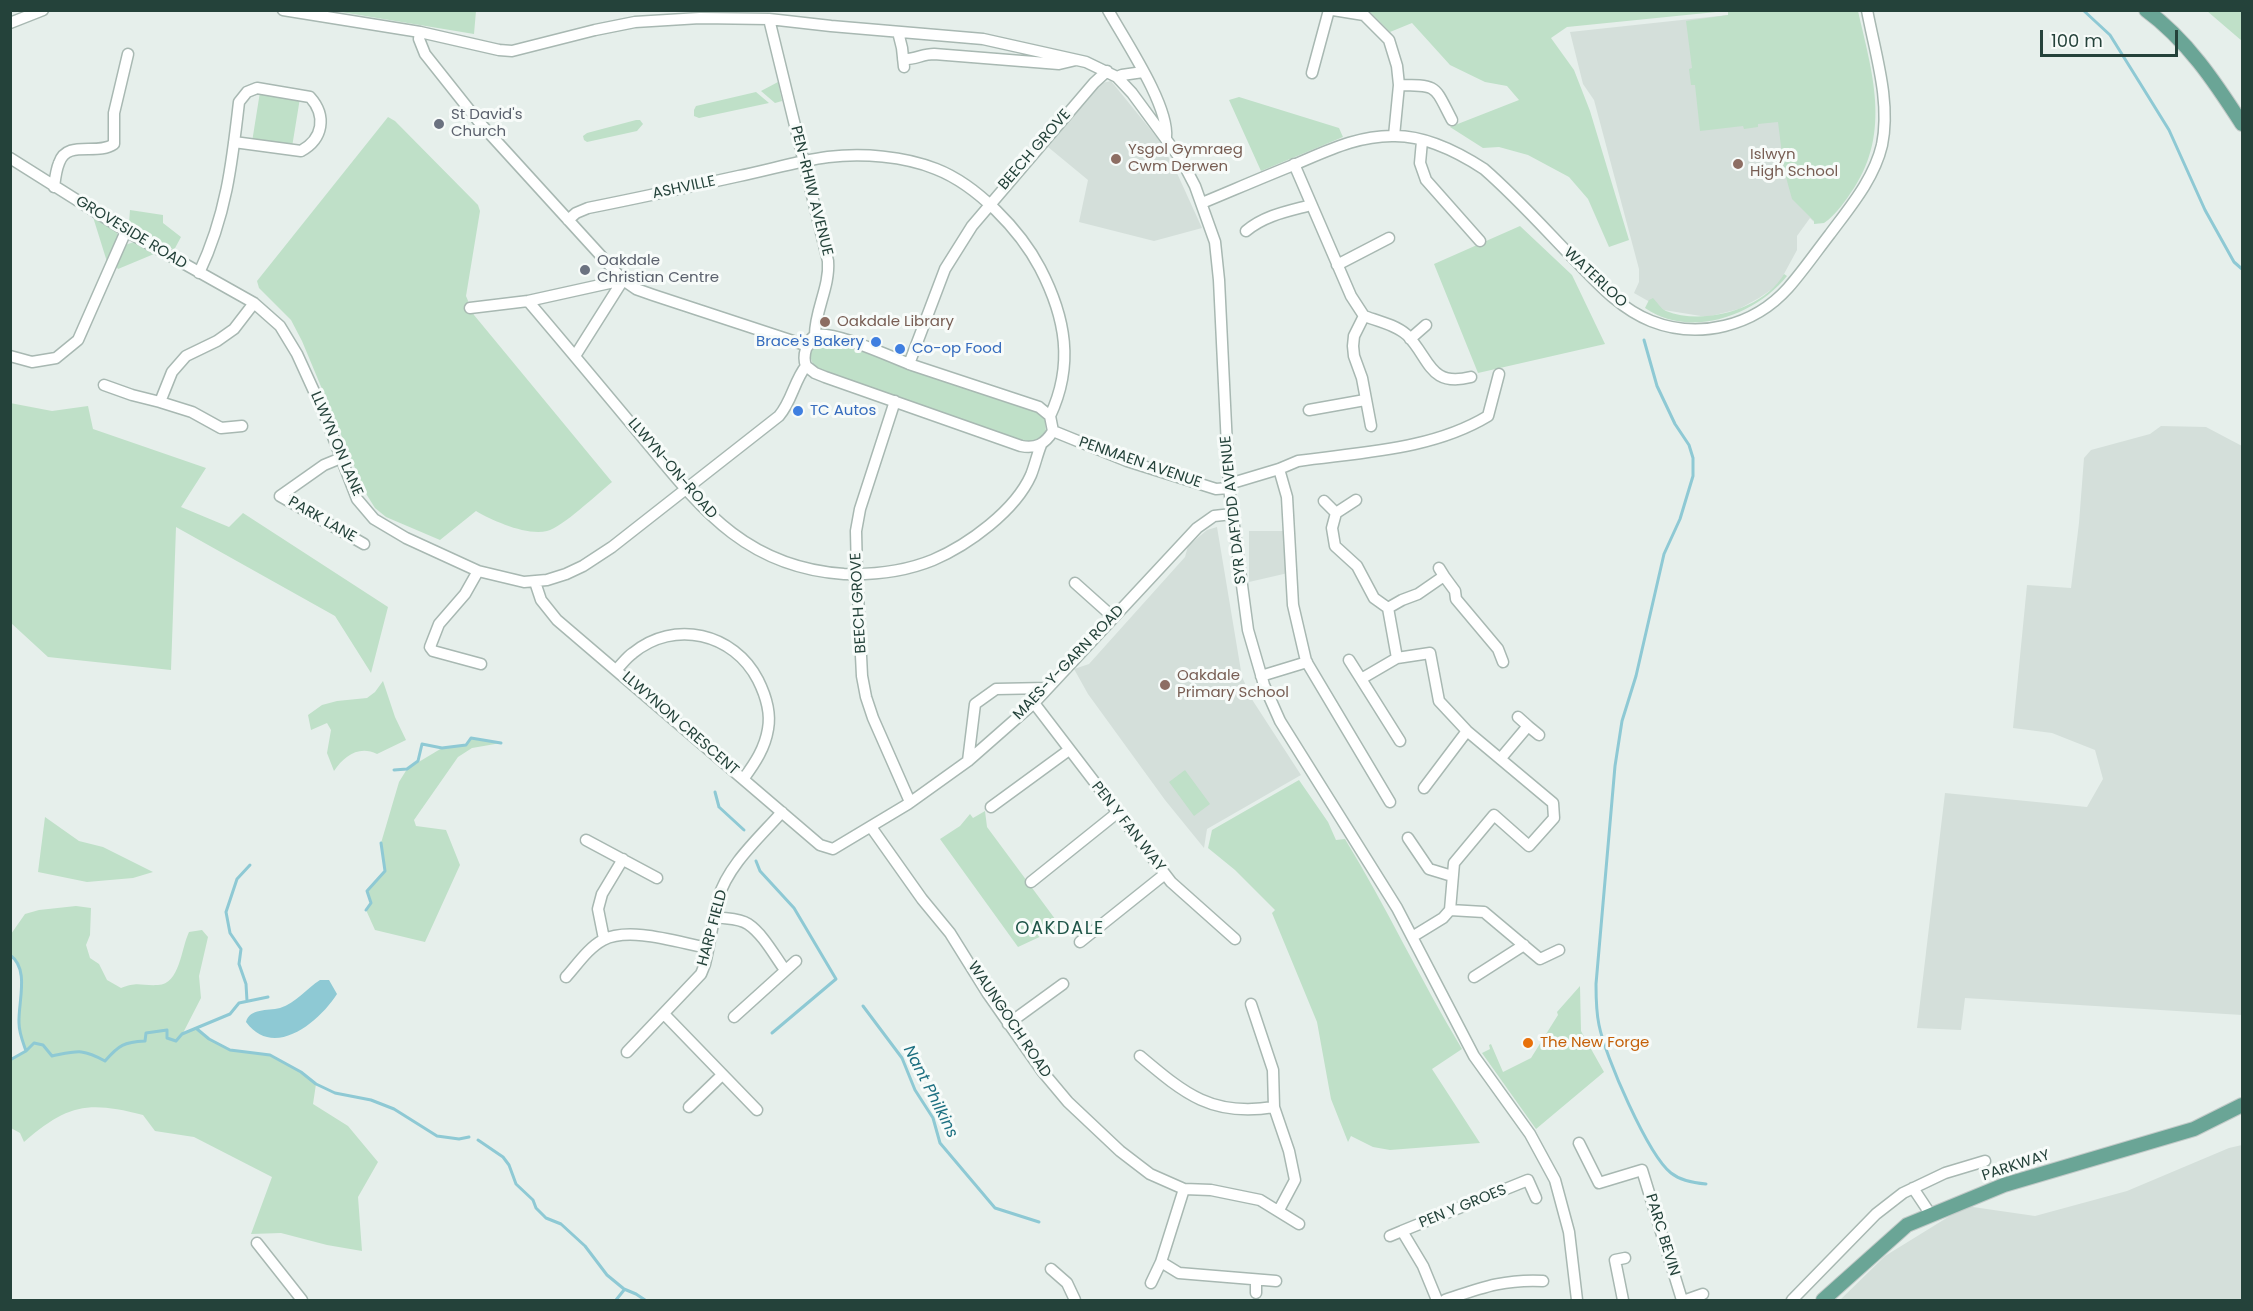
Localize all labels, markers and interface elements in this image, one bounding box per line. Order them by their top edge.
scale bar [2043,18,2181,56]
text: 100 m [2051,28,2103,53]
place label: St David's Church [451,106,522,141]
street label: BEECH GROVE [995,106,1075,194]
marker: St David's Church [432,117,446,131]
street label: PEN-RHIW AVENUE [786,124,836,258]
place label: Ysgol Gymraeg Cwm Derwen [1128,141,1243,176]
place label: Islwyn High School [1750,146,1838,181]
marker: Ysgol Gymraeg Cwm Derwen [1109,152,1123,166]
marker: Islwyn High School [1731,157,1745,171]
street label: ASHVILLE [651,173,717,203]
street label: GROVESIDE ROAD [72,193,190,273]
street label: WATERLOO [1560,244,1630,312]
place label: Oakdale Christian Centre [597,252,719,287]
marker: Oakdale Christian Centre [578,263,592,277]
place label: Oakdale Library [837,313,954,331]
marker: Oakdale Library [818,315,832,329]
place label: Brace's Bakery [756,333,864,351]
marker: Brace's Bakery [869,335,883,349]
place label: Co-op Food [912,340,1002,358]
marker: Co-op Food [893,342,907,356]
street label: LLWYN ON LANE [306,389,366,499]
place label: TC Autos [810,402,876,420]
marker: TC Autos [791,404,805,418]
street label: LLWYN-ON-ROAD [623,415,721,523]
street label: PENMAEN AVENUE [1076,434,1204,492]
street label: SYR DAFYDD AVENUE [1217,435,1251,585]
street label: PARK LANE [285,493,359,547]
street label: BEECH GROVE [847,552,871,654]
street label: MAES-Y-GARN ROAD [1010,602,1128,724]
place label: Oakdale Primary School [1177,667,1289,702]
street label: LLWYNON CRESCENT [618,669,742,779]
marker: Oakdale Primary School [1158,678,1172,692]
street label: PEN Y FAN WAY [1087,778,1169,876]
street label: HARP FIELD [694,888,732,968]
district label: OAKDALE [1015,918,1105,940]
street label: WAUNGOCH ROAD [963,958,1055,1082]
place label: The New Forge [1540,1034,1649,1052]
marker: The New Forge [1521,1036,1535,1050]
water label: Nant Philkins [899,1043,961,1141]
street label: PARKWAY [1980,1147,2052,1185]
street label: PEN Y GROES [1417,1181,1509,1233]
street label: PARC BEVIN [1641,1192,1683,1278]

